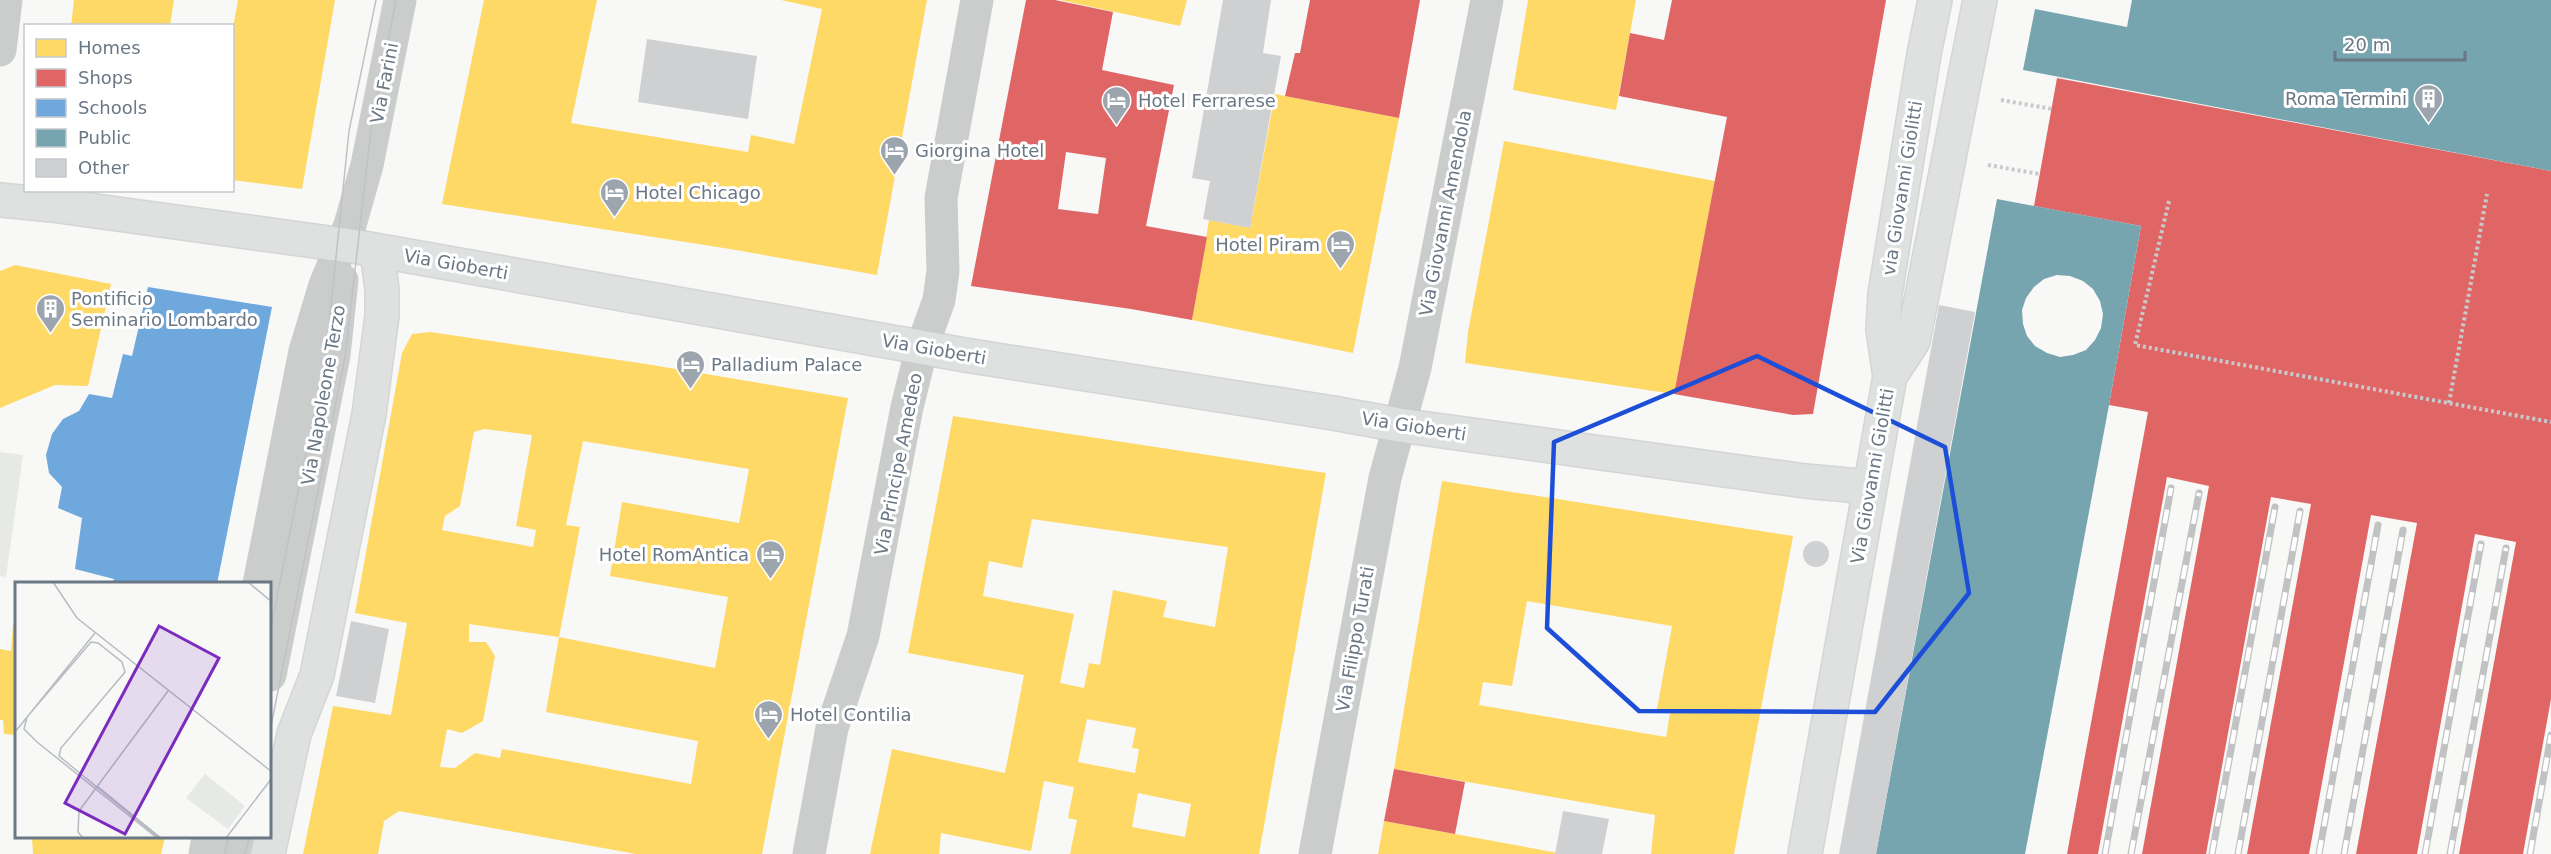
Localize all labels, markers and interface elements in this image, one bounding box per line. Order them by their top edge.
legend [24,24,234,192]
scale bar [2335,24,2466,62]
text: 20 m [2344,34,2390,55]
text: Homes [78,37,141,58]
street label: Via Farini [366,41,402,125]
text: Shops [78,67,133,88]
building icon: Roma Termini [2412,82,2444,124]
hotel icon: Hotel Ferrarese [1101,84,1133,126]
place label: Roma Termini [2285,88,2407,109]
place label: Hotel Ferrarese [1138,90,1276,111]
text: Schools [78,97,147,118]
street label: via Giovanni Giolitti [1878,99,1926,277]
street label: Via Giovanni Amendola [1415,108,1475,318]
text: Public [78,127,131,148]
hotel icon: Giorgina Hotel [878,134,910,176]
place label: Giorgina Hotel [915,140,1044,161]
text: Other [78,157,130,178]
hotel icon: Hotel Chicago [598,176,630,218]
place label: Hotel Chicago [635,182,761,203]
hotel icon: Hotel Piram [1325,228,1357,270]
place label: Hotel Piram [1215,234,1320,255]
street label: Via Gioberti [402,244,510,284]
place label: Pontificio Seminario Lombardo [71,288,258,330]
building icon: Pontificio Seminario Lombardo [34,292,66,334]
street label: Via Napoleone Terzo [297,303,349,487]
street label: Via Gioberti [880,329,988,369]
hotel icon: Palladium Palace [674,348,706,390]
place label: Palladium Palace [711,354,862,375]
street label: Via Principe Amedeo [870,371,926,557]
street label: Via Giovanni Giolitti [1846,387,1898,565]
street label: Via Gioberti [1360,407,1468,445]
hotel icon: Hotel RomAntica [754,538,786,580]
place label: Hotel RomAntica [599,544,749,565]
street label: Via Filippo Turati [1332,565,1378,713]
inset map [15,582,272,839]
hotel icon: Hotel Contilia [753,698,785,740]
place label: Hotel Contilia [790,704,911,725]

